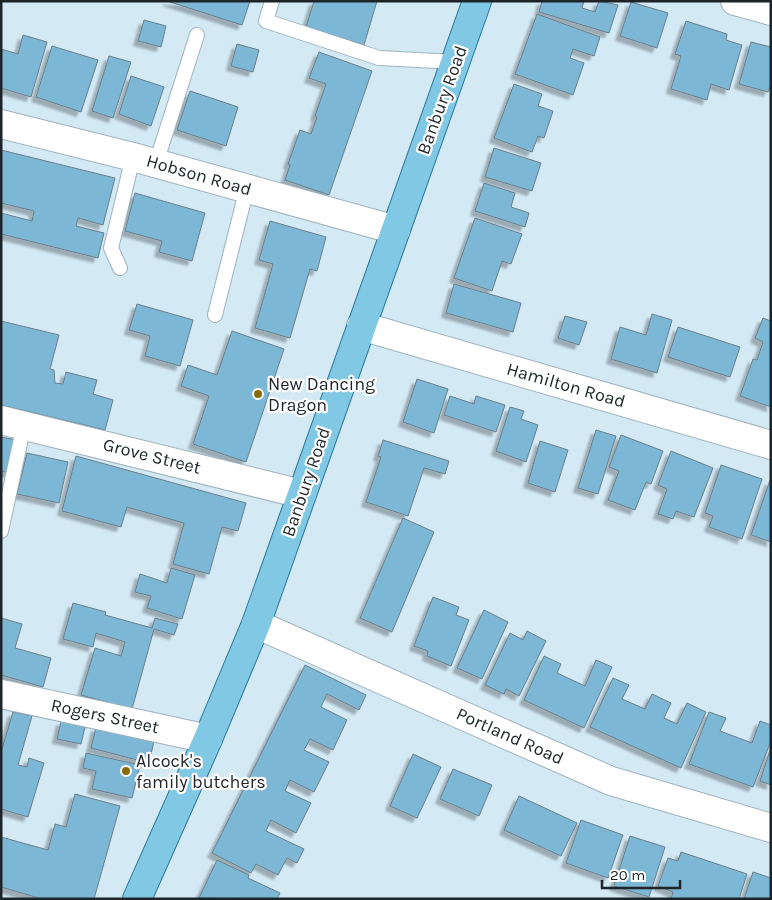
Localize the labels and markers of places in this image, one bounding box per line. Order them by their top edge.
place label: New Dancing Dragon [268,373,375,416]
marker: New Dancing Dragon [252,388,264,400]
place label: Alcock's family butchers [136,750,266,793]
marker: Alcock's family butchers [120,765,132,777]

